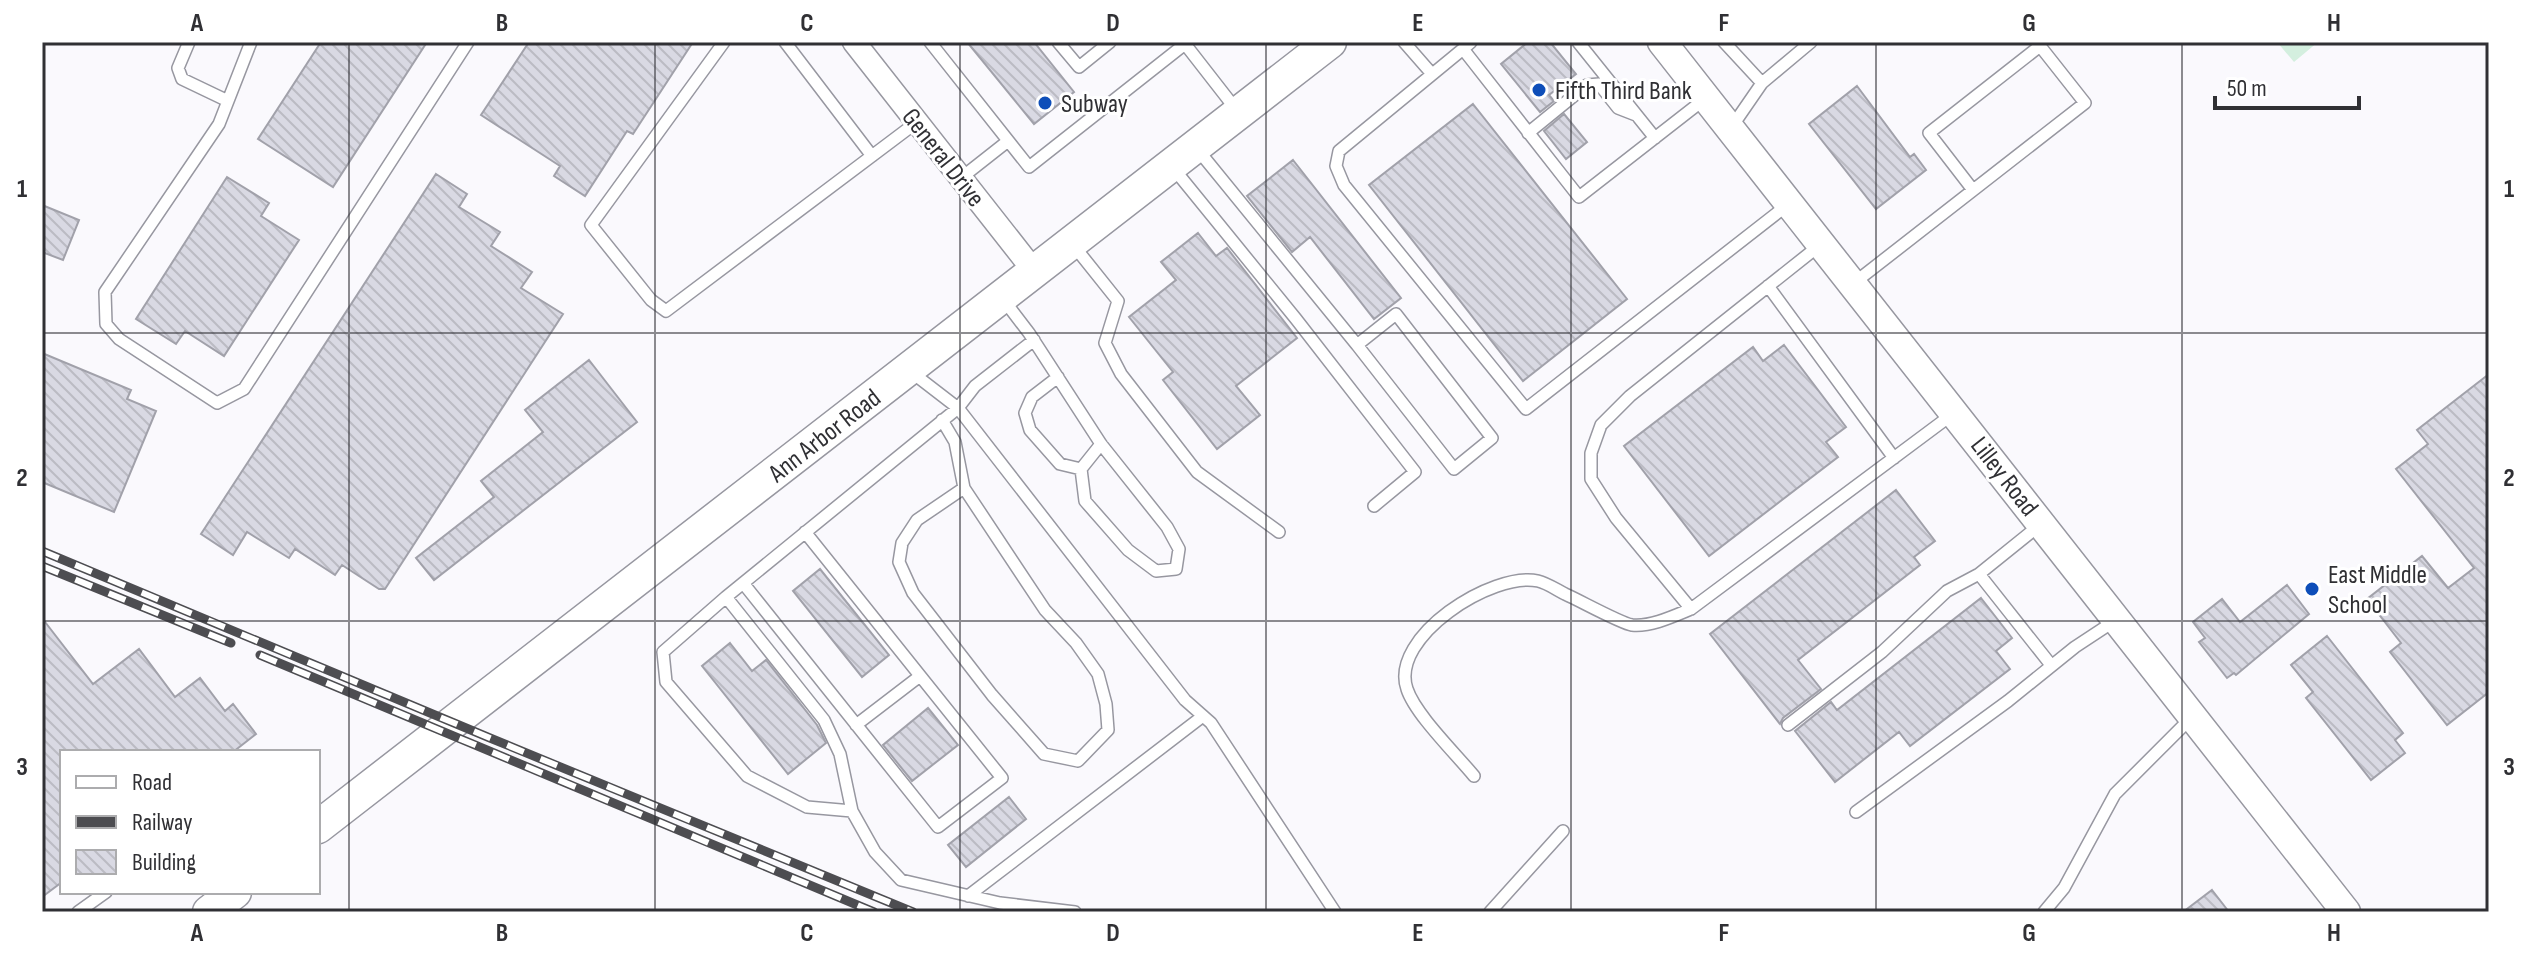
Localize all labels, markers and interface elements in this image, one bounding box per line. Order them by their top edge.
text: A [190,8,204,39]
text: B [496,8,508,39]
text: C [800,8,814,39]
text: D [1106,8,1120,39]
text: E [1412,8,1424,39]
text: F [1719,8,1730,39]
text: G [2022,8,2036,39]
text: H [2327,8,2341,39]
scale bar [2215,60,2359,110]
text: 50 m [2227,74,2267,103]
place label: Fifth Third Bank [1555,76,1692,107]
marker: Fifth Third Bank [1530,81,1548,99]
place label: Subway [1061,89,1128,120]
marker: Subway [1036,94,1054,112]
street label: General Drive [895,102,991,213]
text: 1 [17,174,27,205]
text: 1 [2504,174,2514,205]
street label: Ann Arbor Road [762,383,887,490]
street label: Lilley Road [1963,431,2044,523]
text: 2 [16,463,28,494]
text: 2 [2503,463,2515,494]
place label: East Middle School [2328,560,2427,621]
marker: East Middle School [2303,580,2321,598]
legend [60,750,320,894]
text: 3 [16,752,28,783]
text: 3 [2503,752,2515,783]
text: Road [132,768,172,797]
text: Railway [132,808,192,837]
text: Building [132,848,196,877]
text: A [190,918,204,949]
text: B [496,918,508,949]
text: C [800,918,814,949]
text: D [1106,918,1120,949]
text: E [1412,918,1424,949]
text: F [1719,918,1730,949]
text: G [2022,918,2036,949]
text: H [2327,918,2341,949]

